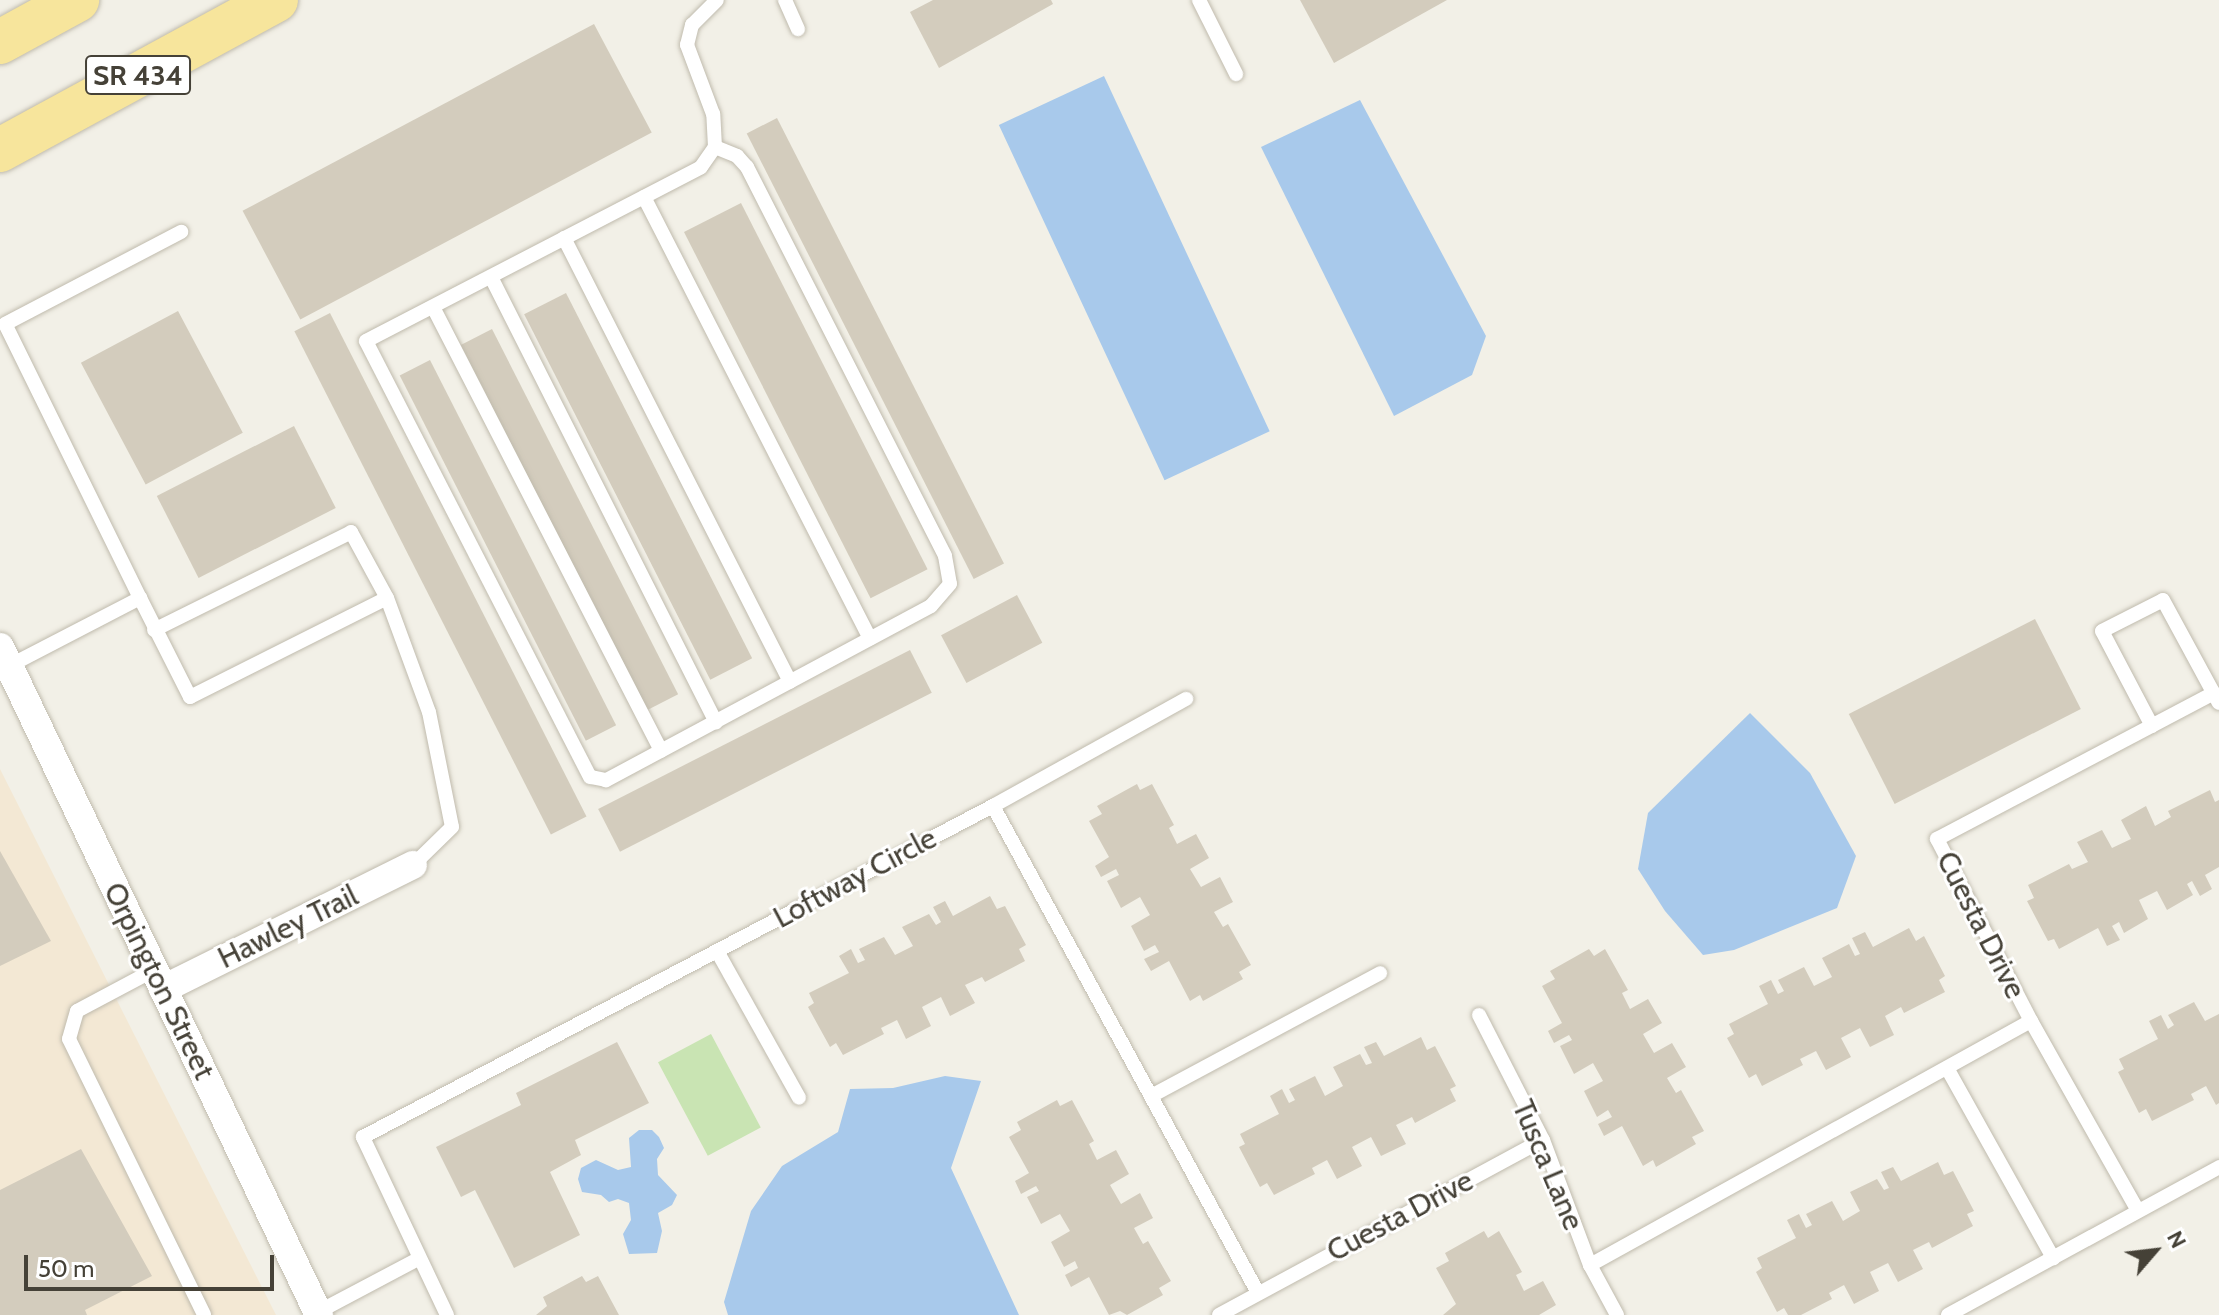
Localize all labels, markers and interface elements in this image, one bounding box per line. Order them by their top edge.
road number: SR 434 [84,51,192,99]
street label: Loftway Circle [767,820,943,936]
street label: Cuesta Drive [1929,846,2033,1004]
street label: Orpington Street [96,877,222,1085]
street label: Hawley Trail [212,878,364,976]
street label: Tusca Lane [1504,1095,1592,1235]
street label: Cuesta Drive [1321,1163,1479,1269]
north arrow [2115,1211,2195,1291]
text: N [2161,1226,2192,1253]
scale bar [28,1239,278,1289]
text: 50 m [38,1254,94,1283]

